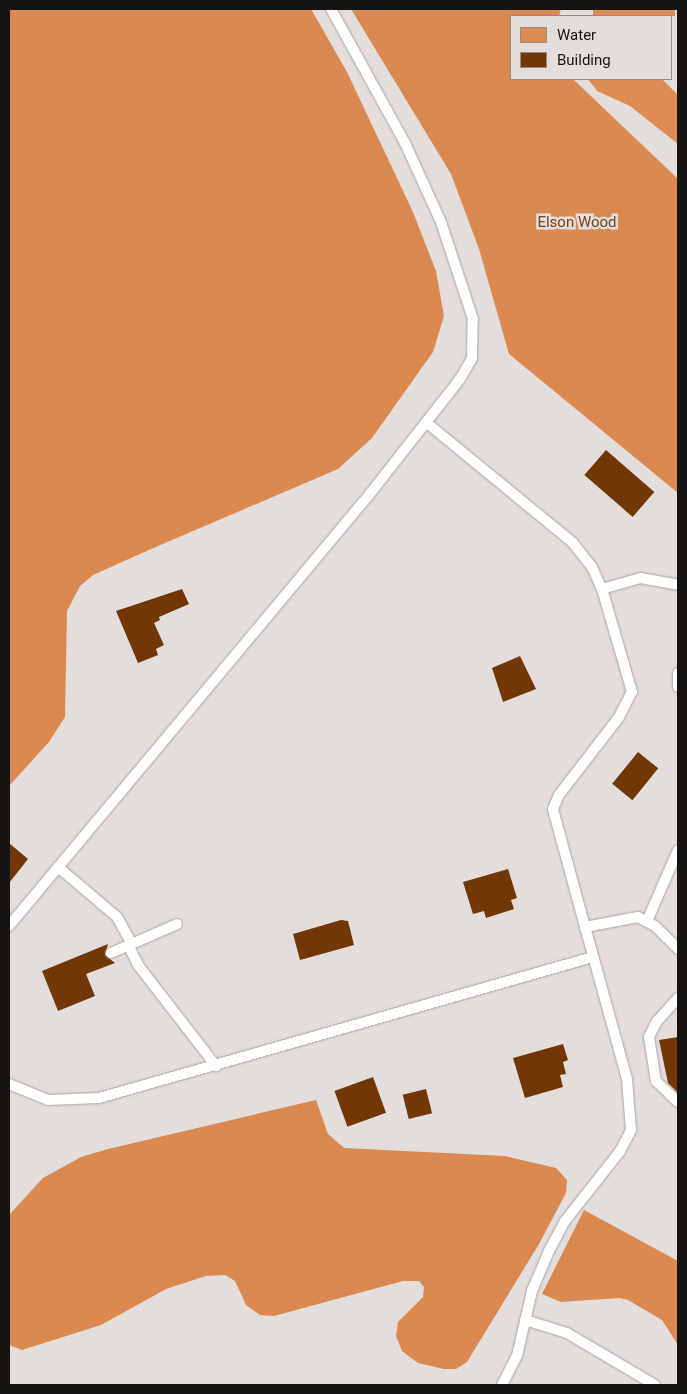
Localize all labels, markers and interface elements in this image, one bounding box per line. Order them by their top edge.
legend [510,15,672,80]
text: Water [557,26,596,44]
text: Building [557,51,611,69]
park label: Elson Wood [537,214,617,232]

